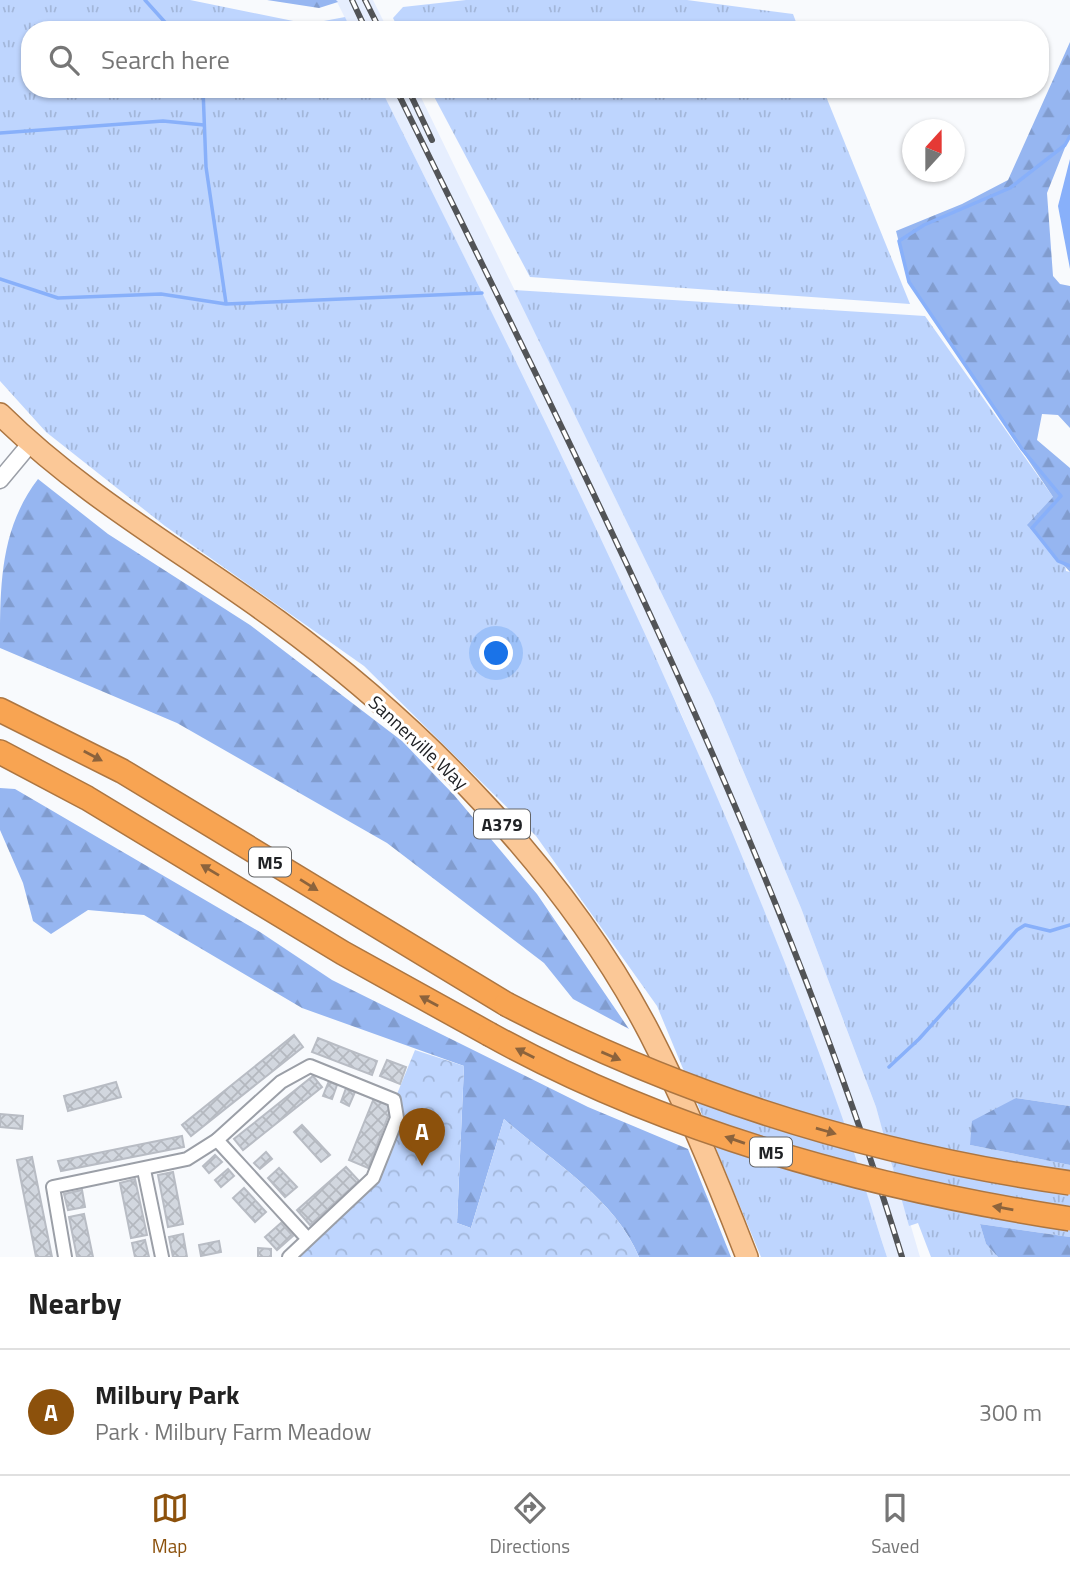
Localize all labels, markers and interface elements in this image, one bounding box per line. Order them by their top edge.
search box [21,21,1049,98]
text: Search here [101,40,230,79]
icon: search [45,41,83,79]
north arrow [902,119,965,182]
your location [479,636,513,670]
street label: Sannerville Way [363,688,475,796]
one-way arrow [83,750,102,762]
road number: A379 [474,810,530,838]
road number: M5 [249,848,291,876]
one-way arrow [201,864,220,877]
one-way arrow [299,879,318,892]
one-way arrow [419,995,439,1007]
one-way arrow [515,1048,535,1059]
one-way arrow [601,1050,622,1061]
pin: A [399,1108,445,1166]
one-way arrow [816,1126,837,1136]
one-way arrow [724,1134,745,1144]
road number: M5 [750,1138,792,1167]
one-way arrow [992,1202,1014,1213]
text: Nearby [28,1280,121,1326]
text: Milbury Park [95,1375,239,1414]
text: A [44,1395,58,1430]
text: 300 m [979,1395,1042,1430]
text: Park · Milbury Farm Meadow [95,1414,371,1449]
tab: Map [151,1489,189,1560]
tab: Directions [490,1489,570,1560]
tab: Saved [871,1489,919,1560]

